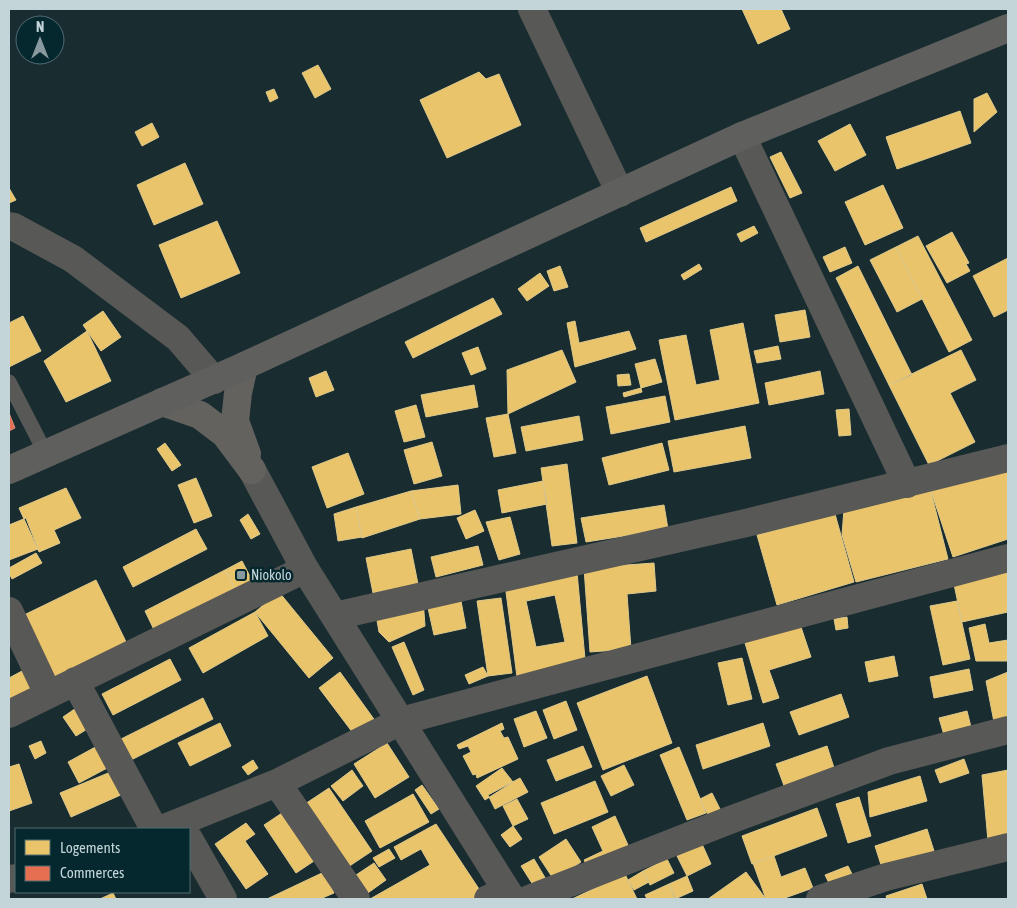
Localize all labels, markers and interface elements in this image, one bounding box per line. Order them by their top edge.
north arrow [15,15,65,65]
text: N [36,19,44,35]
place label: Niokolo [251,567,292,583]
marker: Niokolo [235,569,247,581]
legend [15,828,190,893]
text: Logements [60,839,120,856]
text: Commerces [60,864,124,881]

